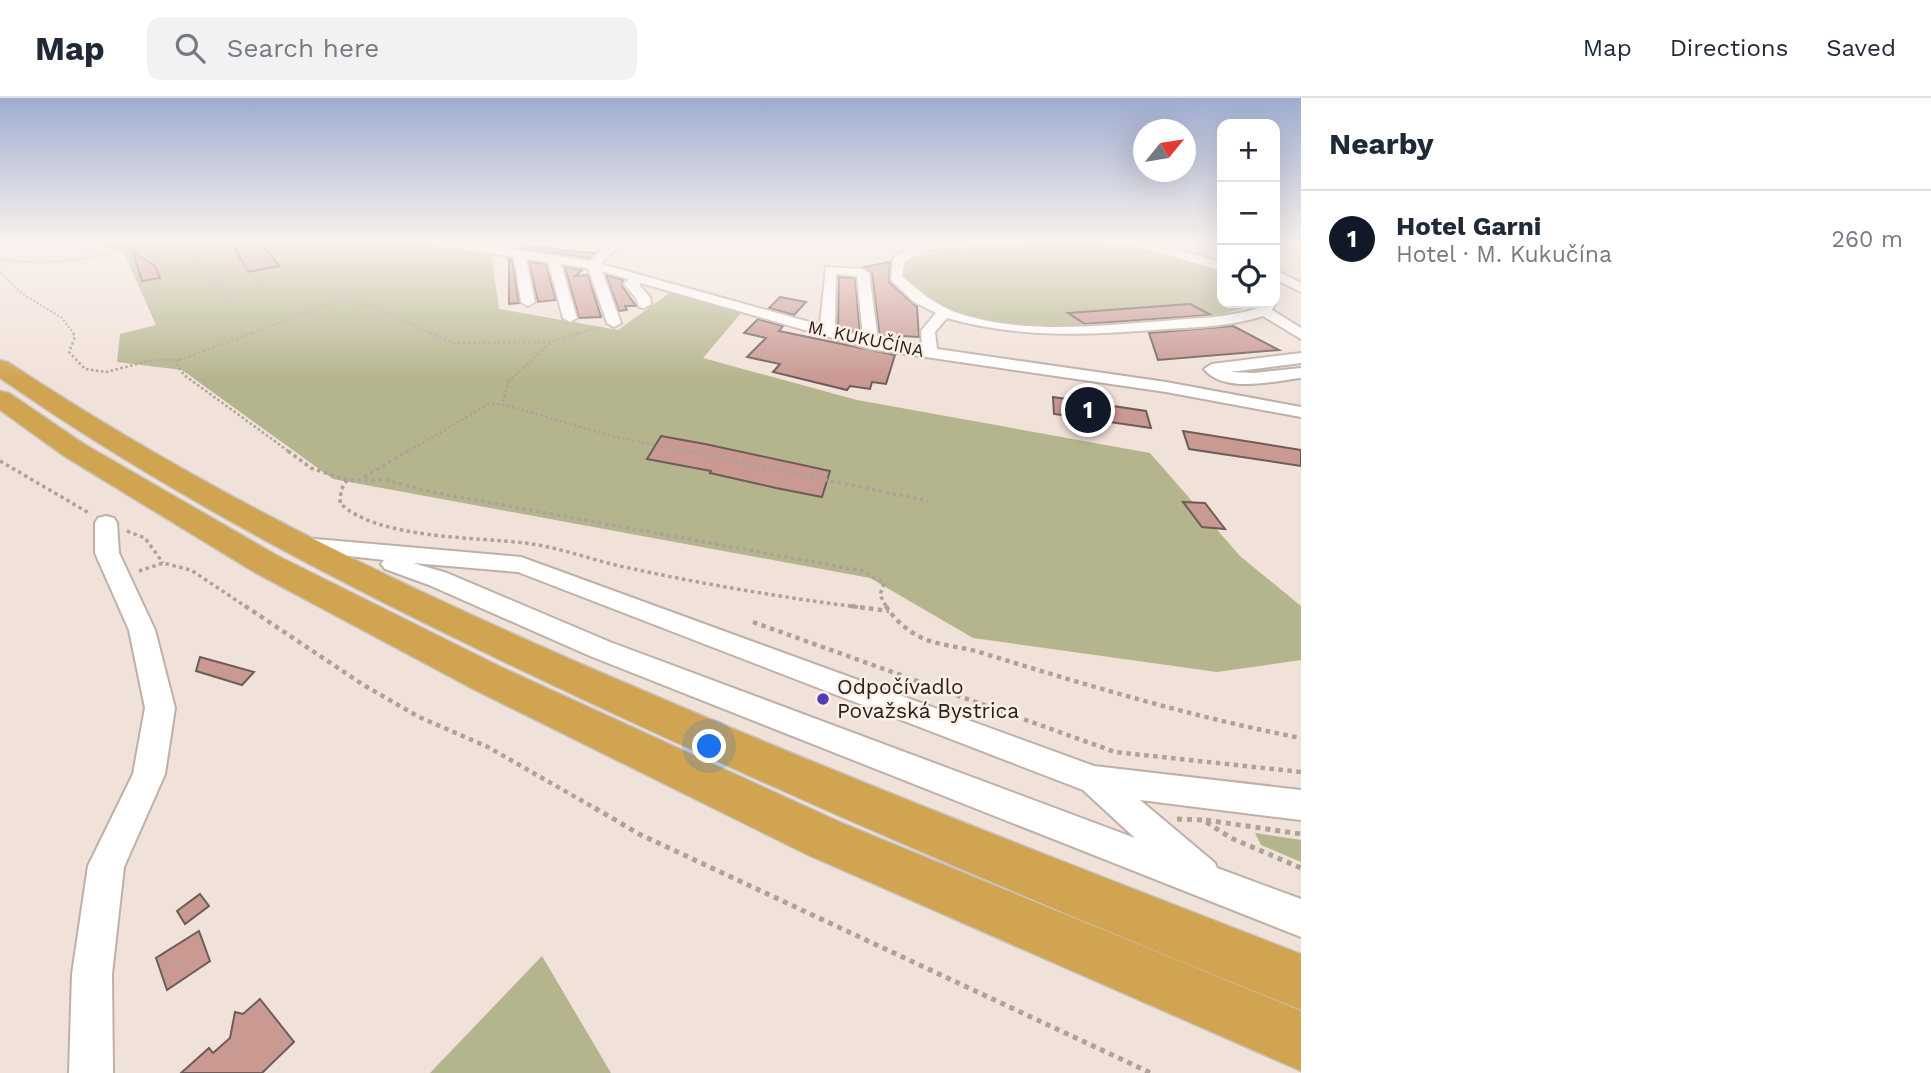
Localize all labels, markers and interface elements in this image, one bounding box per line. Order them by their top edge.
search box [147,17,637,80]
text: Map [35,29,105,68]
icon: search [171,29,209,67]
text: Search here [227,33,379,63]
text: Map [1583,34,1632,62]
text: Directions [1670,34,1788,62]
text: Saved [1826,34,1896,62]
north arrow [1133,119,1196,182]
map controls [1217,119,1280,308]
button: + [1217,119,1280,182]
text: Nearby [1329,126,1434,161]
button: − [1217,182,1280,245]
text: Hotel Garni [1396,211,1541,241]
text: 1 [1347,226,1357,253]
text: 260 m [1832,226,1903,253]
text: Hotel · M. Kukučína [1396,241,1612,268]
button: locate [1217,245,1280,308]
street label: M. KUKUČÍNA [806,316,926,361]
pin: 1 [1065,384,1111,436]
place label: Odpočívadlo Považská Bystrica [837,674,1019,723]
marker: Odpočívadlo Považská Bystrica [815,691,831,707]
your location [692,729,726,763]

